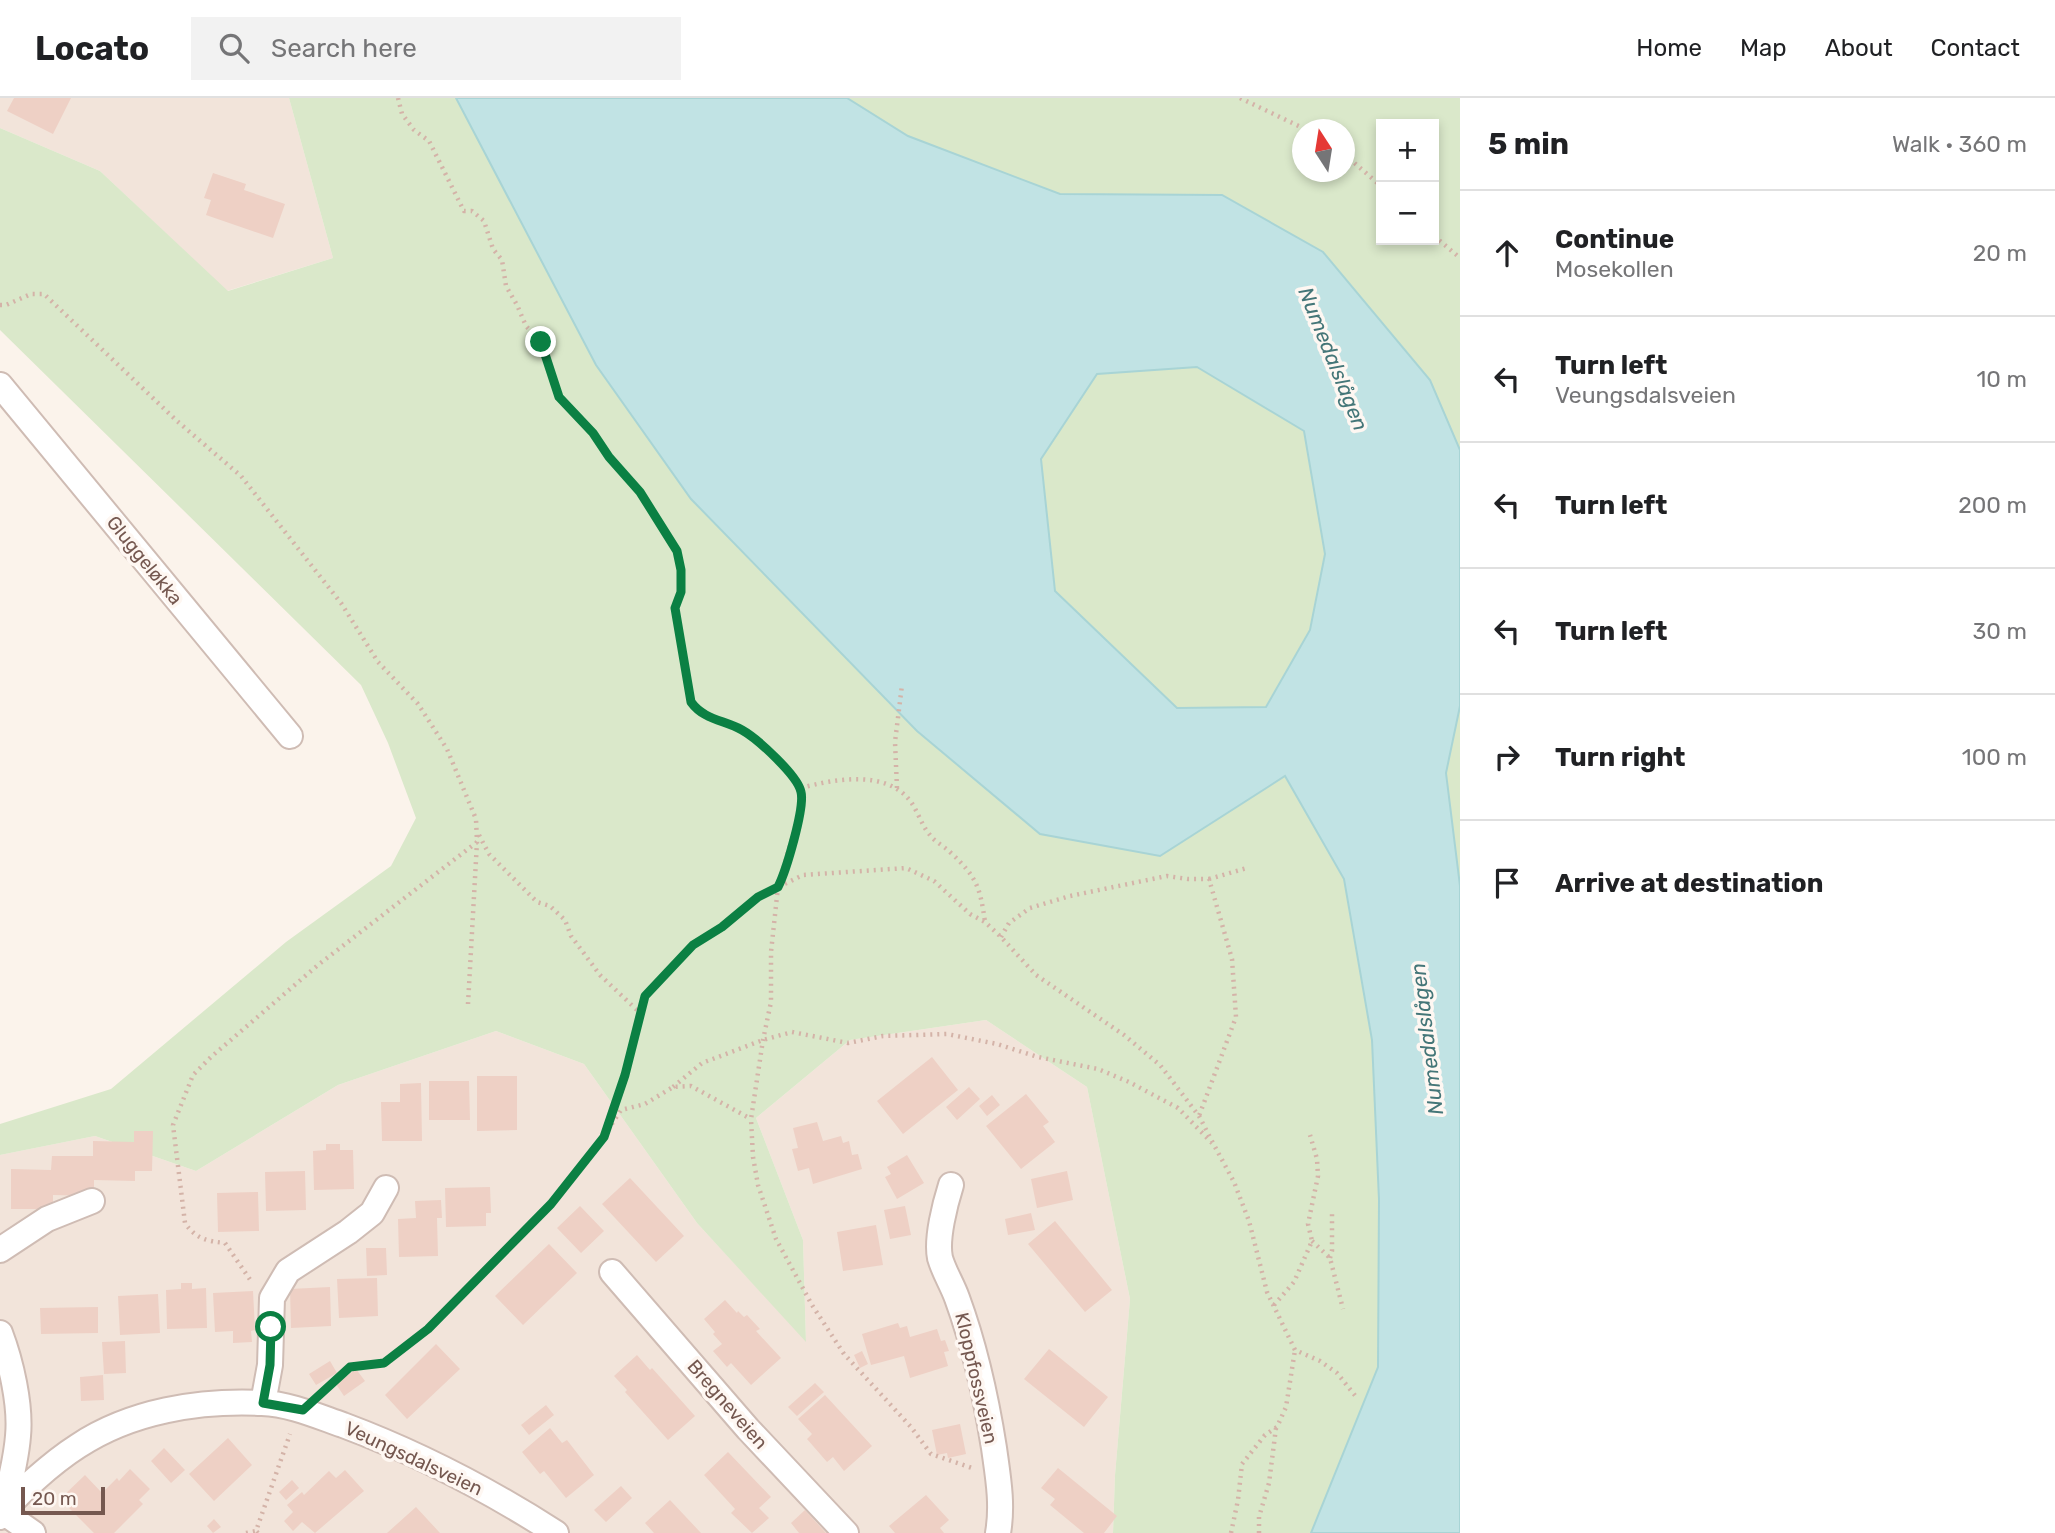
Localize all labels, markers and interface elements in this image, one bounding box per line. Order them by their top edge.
search box [191,17,681,80]
text: Locato [35,29,149,68]
icon: search [215,29,253,67]
text: Search here [271,33,417,64]
text: Home [1636,34,1702,62]
text: Map [1740,34,1787,62]
text: About [1825,34,1893,62]
text: Contact [1931,34,2020,62]
north arrow [1292,119,1355,182]
map controls [1376,119,1439,245]
button: + [1376,119,1439,182]
text: 5 min [1488,126,1569,162]
text: Walk · 360 m [1892,130,2027,158]
button: − [1376,182,1439,245]
text: Continue [1555,224,1674,255]
icon: ahead [1488,234,1526,272]
text: 20 m [1973,239,2027,267]
text: Mosekollen [1555,255,1674,283]
water label: Numedalslågen [1293,283,1374,434]
route end [525,326,556,357]
text: Turn left [1555,350,1667,381]
icon: left [1488,360,1526,398]
text: 10 m [1976,365,2027,393]
text: Veungsdalsveien [1555,381,1736,409]
icon: left [1488,486,1526,524]
text: Turn left [1555,490,1667,521]
text: 200 m [1958,491,2027,519]
street label: Gluggeløkka [102,511,187,609]
icon: left [1488,612,1526,650]
text: Turn left [1555,616,1667,647]
text: 30 m [1972,617,2027,645]
icon: right [1488,738,1526,776]
text: Turn right [1555,742,1685,773]
text: 100 m [1962,743,2027,771]
icon: arrive [1488,864,1526,902]
text: Arrive at destination [1555,868,1823,899]
water label: Numedalslågen [1405,962,1448,1116]
street label: Kloppfossveien [950,1310,1003,1446]
route start [255,1311,286,1342]
street label: Bregneveien [683,1355,773,1454]
street label: Veungsdalsveien [341,1416,486,1500]
scale bar [21,1484,105,1516]
text: 20 m [32,1487,77,1510]

